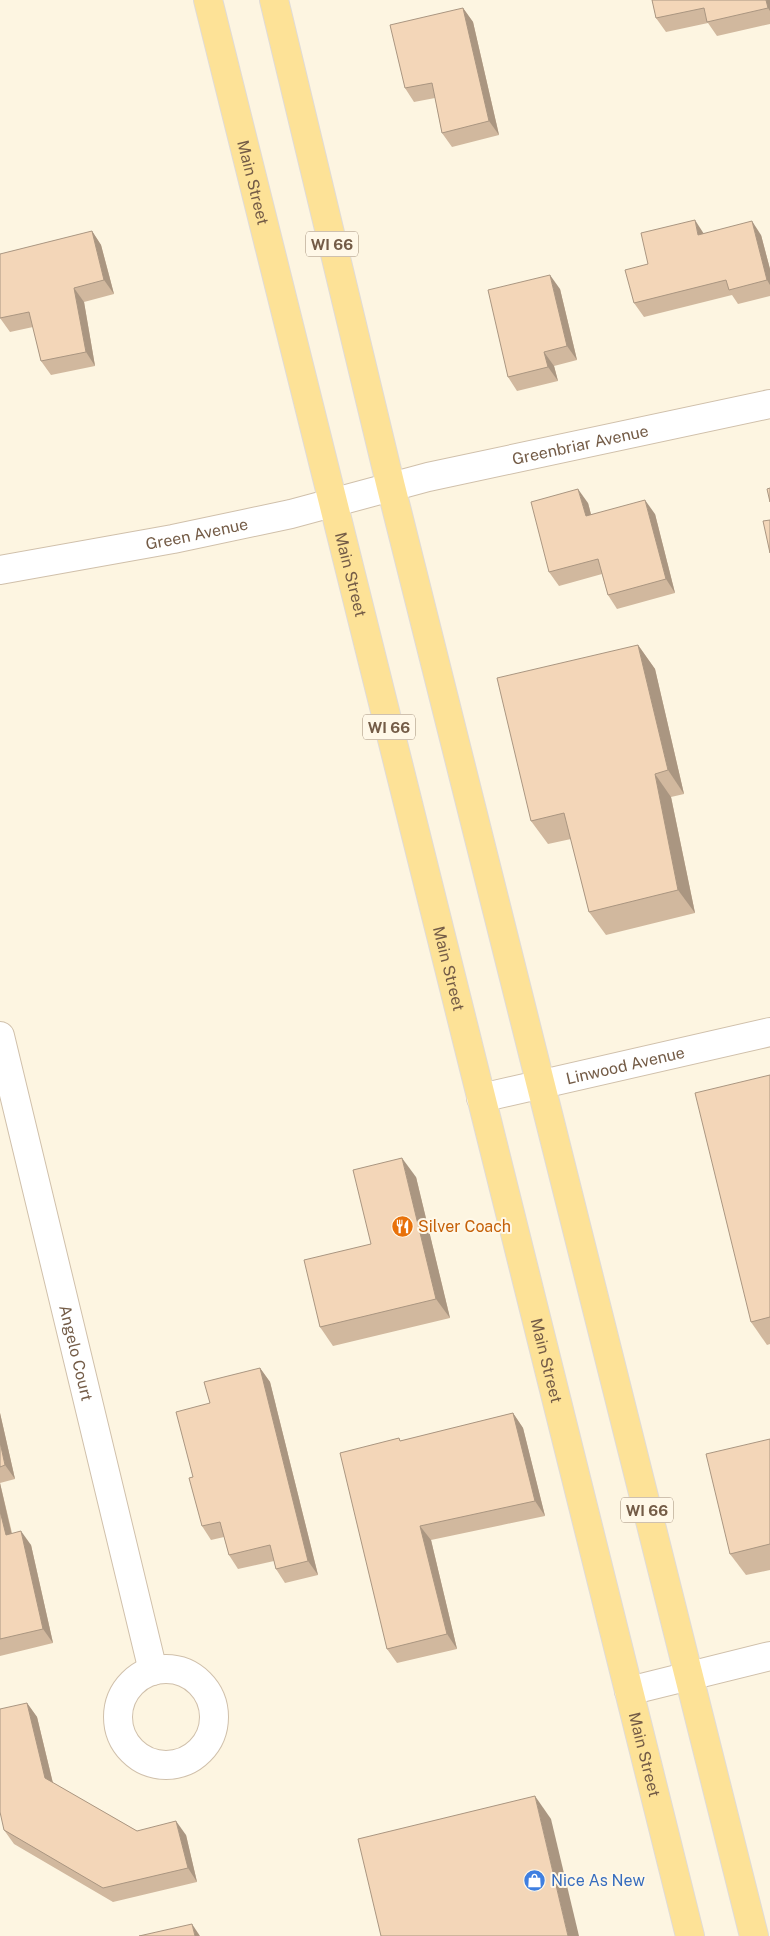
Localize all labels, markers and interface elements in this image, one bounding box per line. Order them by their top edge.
street label: Main Street [234,138,273,227]
road number: WI 66 [306,232,358,256]
street label: Greenbriar Avenue [510,421,650,468]
street label: Green Avenue [144,514,250,553]
street label: Main Street [331,530,371,619]
road number: WI 66 [363,714,415,740]
street label: Main Street [429,924,469,1013]
street label: Linwood Avenue [564,1042,686,1088]
restaurant icon: Silver Coach [390,1214,414,1238]
place label: Silver Coach [418,1217,511,1236]
street label: Angelo Court [56,1303,97,1403]
street label: Main Street [527,1316,566,1405]
road number: WI 66 [621,1498,673,1522]
street label: Main Street [625,1710,665,1799]
shop icon: Nice As New [523,1868,547,1892]
place label: Nice As New [551,1871,645,1890]

